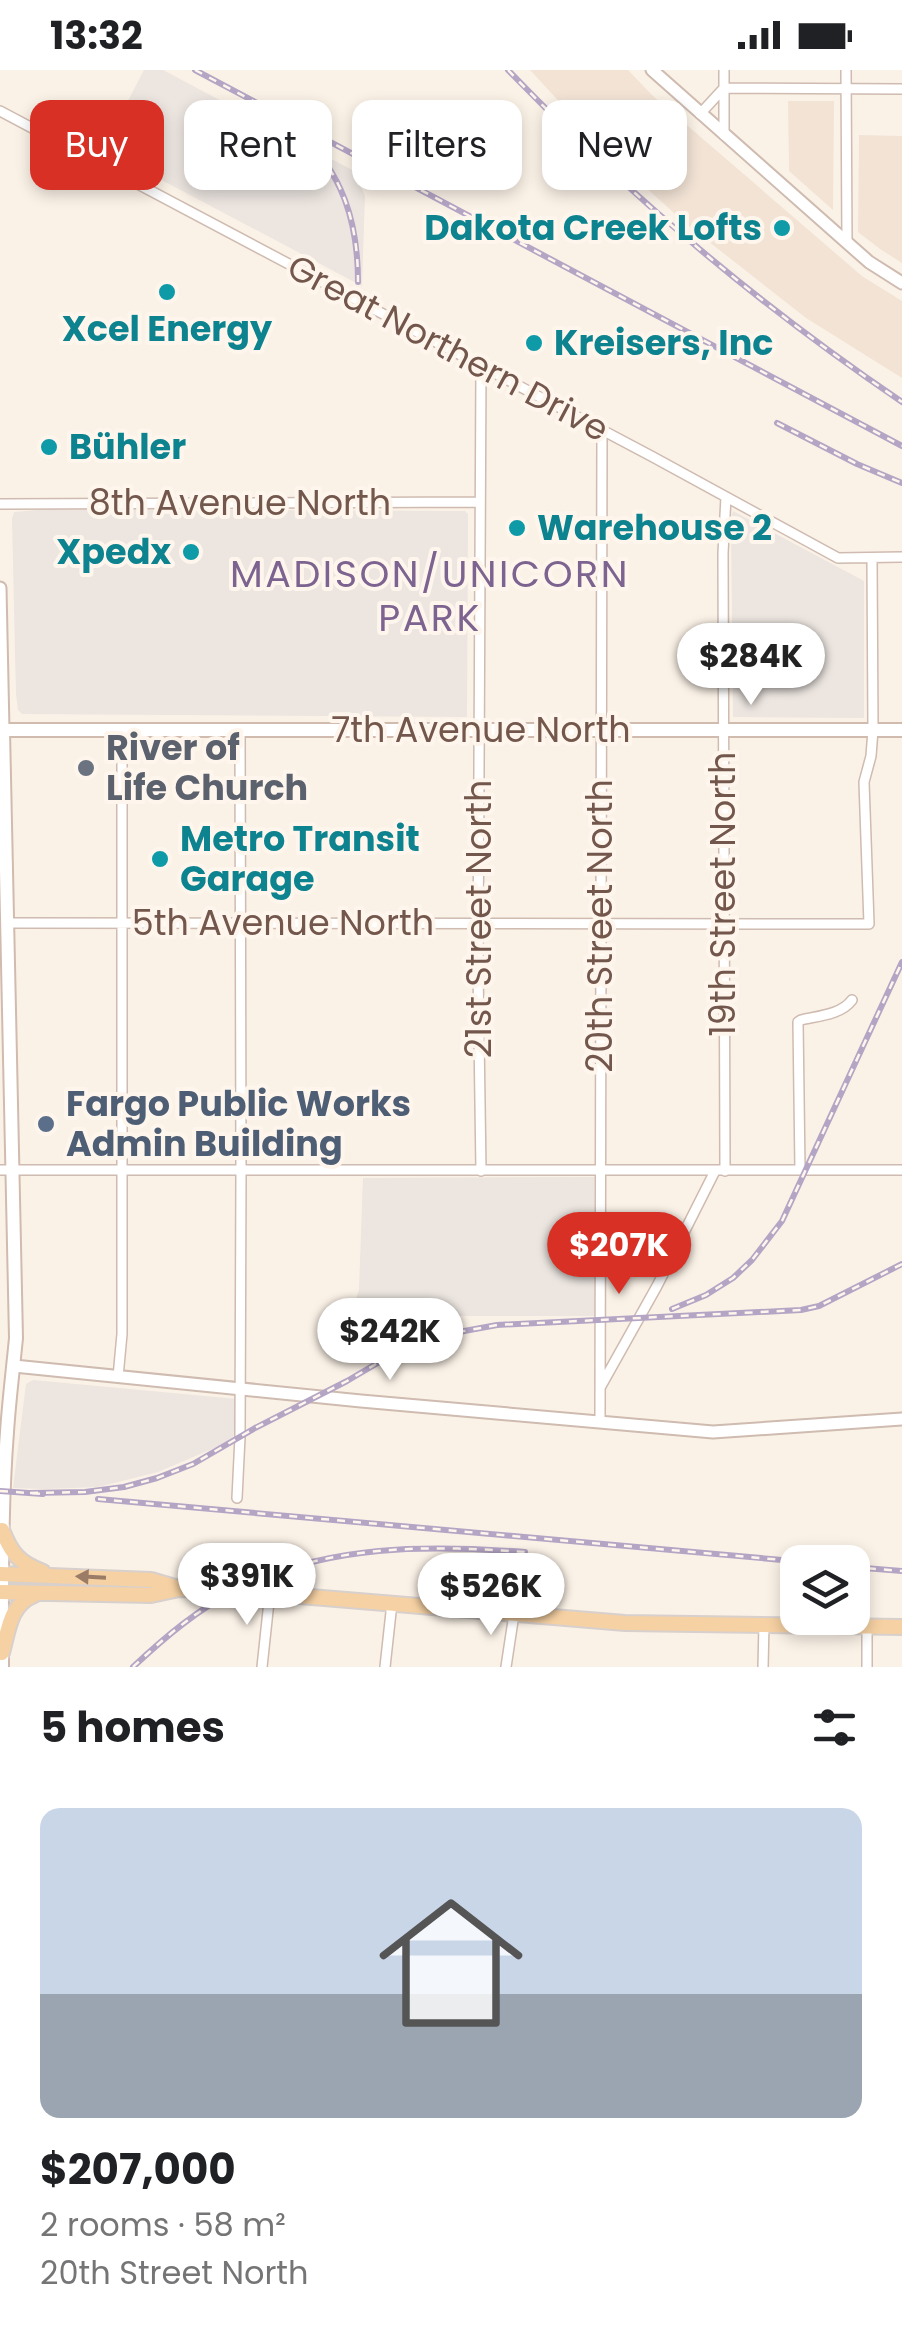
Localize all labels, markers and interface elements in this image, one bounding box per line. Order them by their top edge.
text: 13:32 [50,9,143,62]
chip: Buy [30,100,164,190]
chip: Rent [184,100,332,190]
chip: Filters [352,100,522,190]
chip: New [542,100,687,190]
place label: Dakota Creek Lofts [424,203,762,252]
marker: Dakota Creek Lofts [771,217,793,239]
street label: Great Northern Drive [279,242,617,453]
marker: Xcel Energy [156,281,178,303]
place label: Xcel Energy [62,304,273,353]
place label: Kreisers, Inc [554,318,773,367]
marker: Kreisers, Inc [523,332,545,354]
place label: Bühler [69,422,186,471]
marker: Bühler [38,436,60,458]
street label: 8th Avenue North [89,478,391,527]
place label: Warehouse 2 [537,503,772,552]
marker: Warehouse 2 [506,517,528,539]
place label: Xpedx [56,527,171,576]
marker: Xpedx [180,541,202,563]
district label: MADISON/UNICORN PARK [230,547,630,644]
pin: $284K [681,623,821,708]
text: $284K [699,633,803,678]
street label: 7th Avenue North [331,705,631,754]
place label: River of Life Church [106,723,308,812]
street label: 19th Street North [698,752,747,1036]
marker: River of Life Church [75,757,97,779]
street label: 20th Street North [575,779,624,1073]
street label: 21st Street North [454,780,503,1058]
place label: Metro Transit Garage [180,814,420,903]
marker: Metro Transit Garage [149,848,171,870]
street label: 5th Avenue North [132,898,434,947]
place label: Fargo Public Works Admin Building [66,1079,411,1168]
marker: Fargo Public Works Admin Building [35,1113,57,1135]
pin: $207K [549,1212,689,1297]
text: $207K [569,1222,669,1267]
pin: $242K [320,1298,460,1383]
text: $242K [339,1308,441,1353]
pin: $391K [177,1543,317,1628]
map controls [780,1545,870,1635]
button: layers [780,1545,870,1635]
text: $391K [200,1553,294,1598]
pin: $526K [421,1553,561,1638]
text: $526K [440,1563,542,1608]
one-way arrow [74,1569,106,1585]
text: 5 homes [40,1698,225,1757]
icon: filters [807,1700,862,1755]
icon: home [361,1873,541,2053]
text: $207,000 [40,2140,236,2199]
text: 2 rooms · 58 m² [40,2202,286,2247]
text: 20th Street North [40,2250,308,2295]

